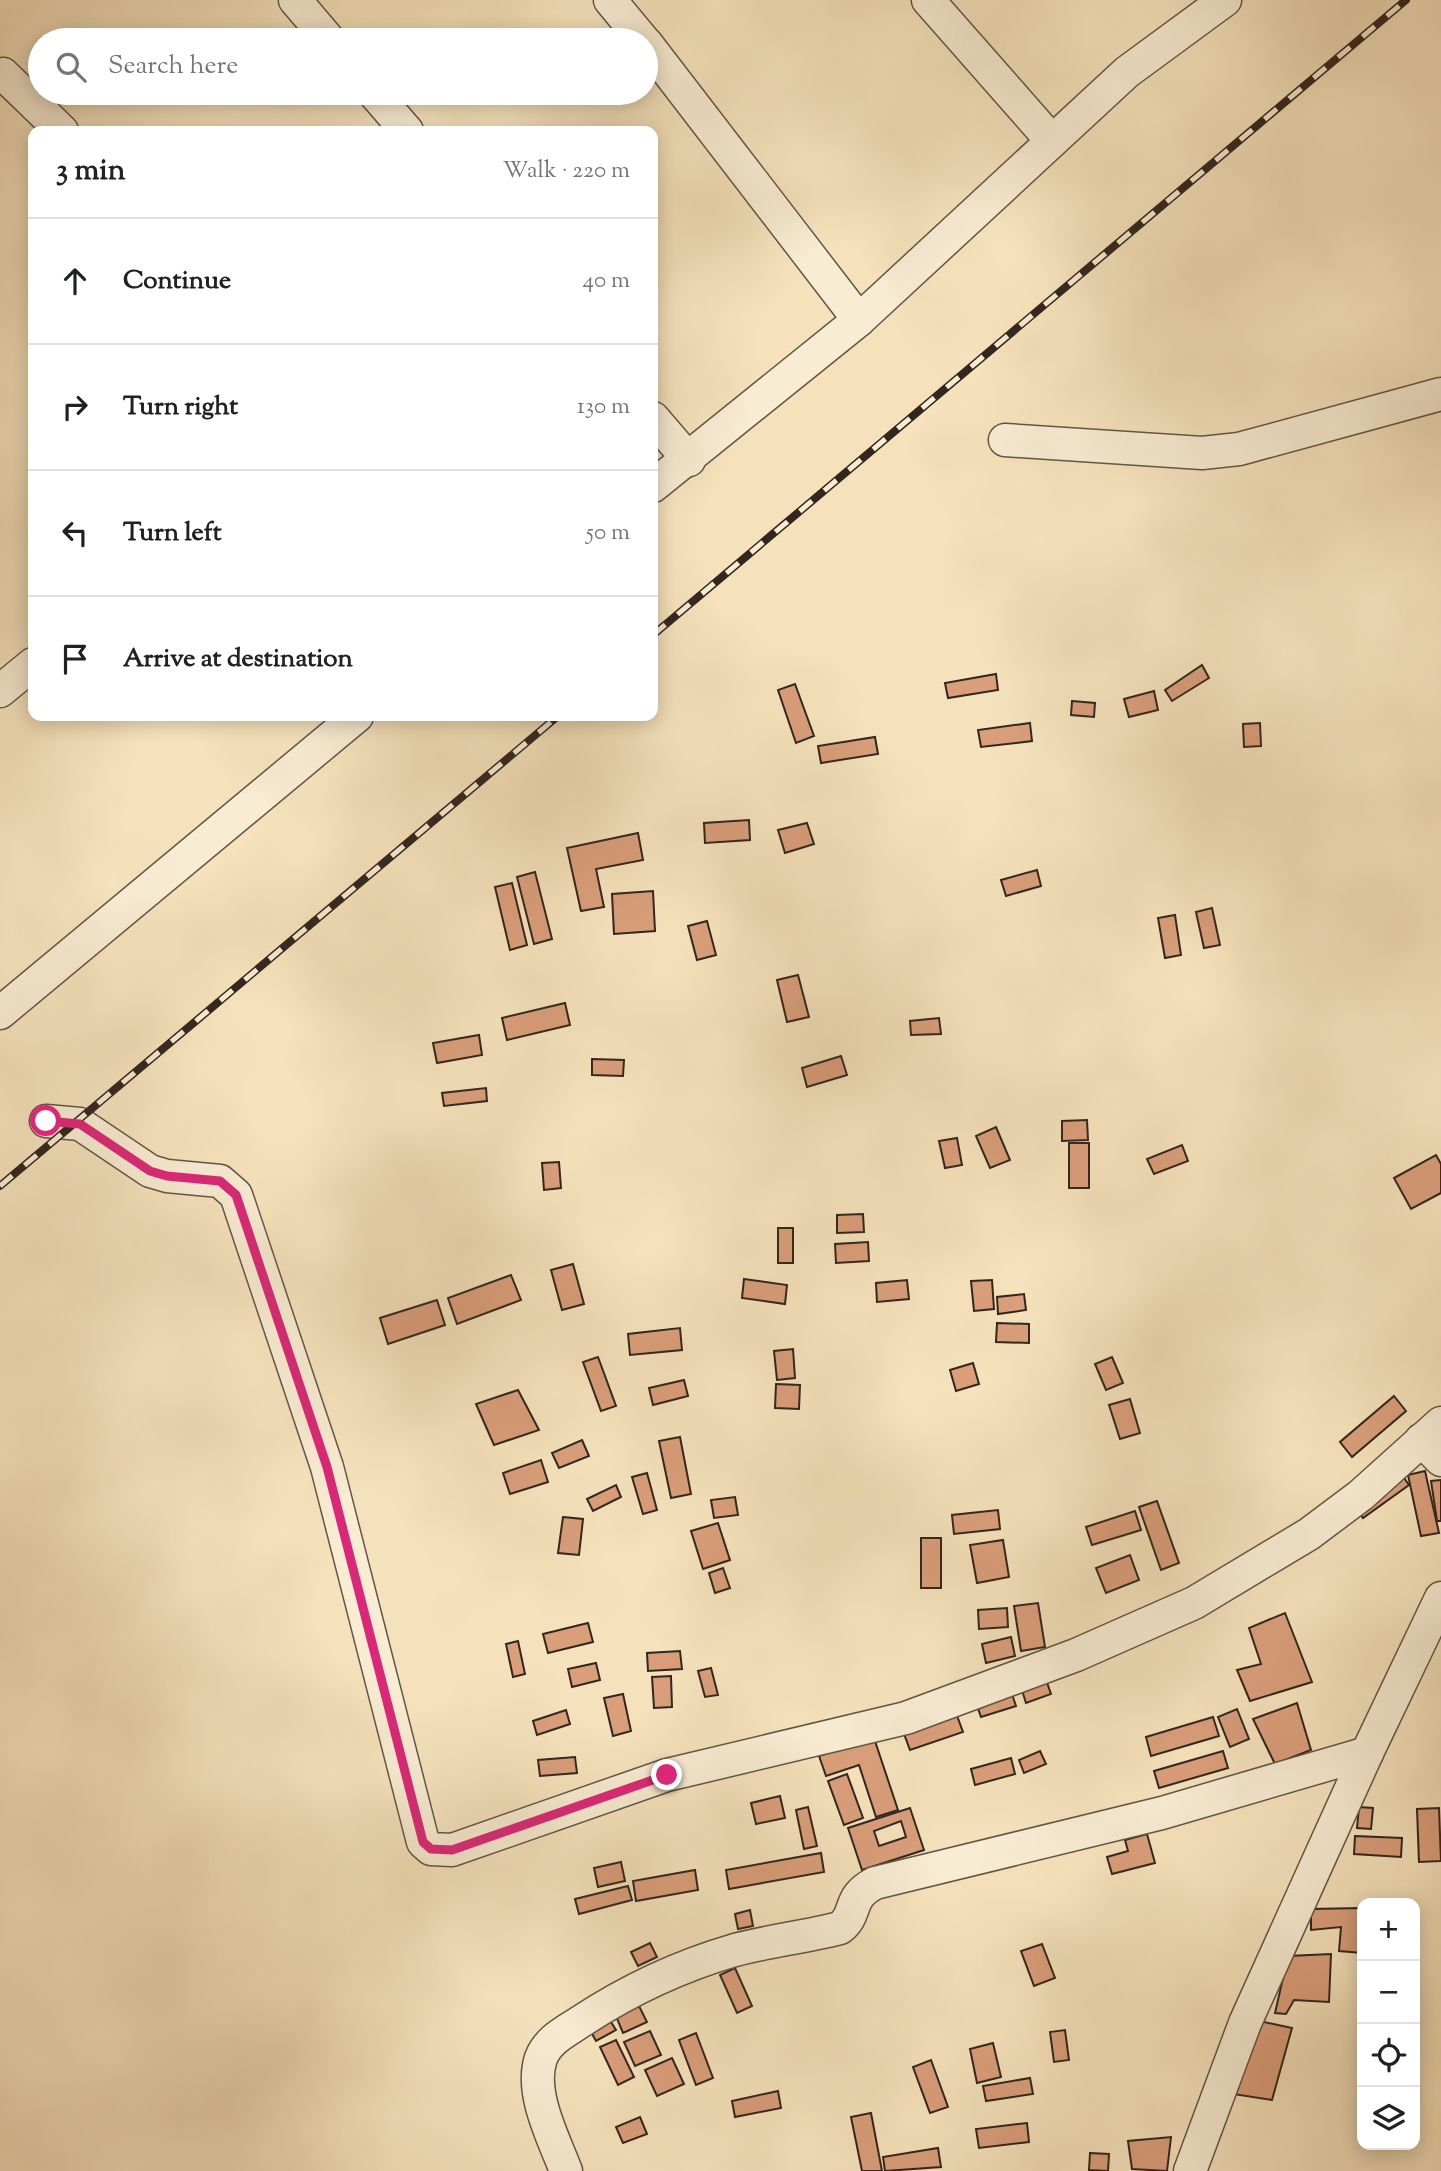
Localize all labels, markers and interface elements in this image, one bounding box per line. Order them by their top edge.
search box [28,28,658,105]
icon: search [52,48,90,86]
text: Search here [108,48,238,85]
text: 3 min [56,150,126,193]
text: Walk · 220 m [503,155,630,188]
icon: ahead [56,262,94,300]
text: Continue [123,263,231,300]
text: 40 m [583,265,630,298]
icon: right [56,388,94,426]
text: Turn right [123,389,238,426]
text: 130 m [577,391,630,424]
icon: left [56,514,94,552]
text: Turn left [123,515,222,552]
text: 50 m [586,517,630,550]
icon: arrive [56,640,94,678]
text: Arrive at destination [123,641,353,678]
route start [30,1105,61,1136]
route end [651,1759,682,1790]
map controls [1357,1898,1420,2150]
button: + [1357,1898,1420,1961]
button: − [1357,1961,1420,2024]
button: locate [1357,2024,1420,2087]
button: layers [1357,2087,1420,2150]

